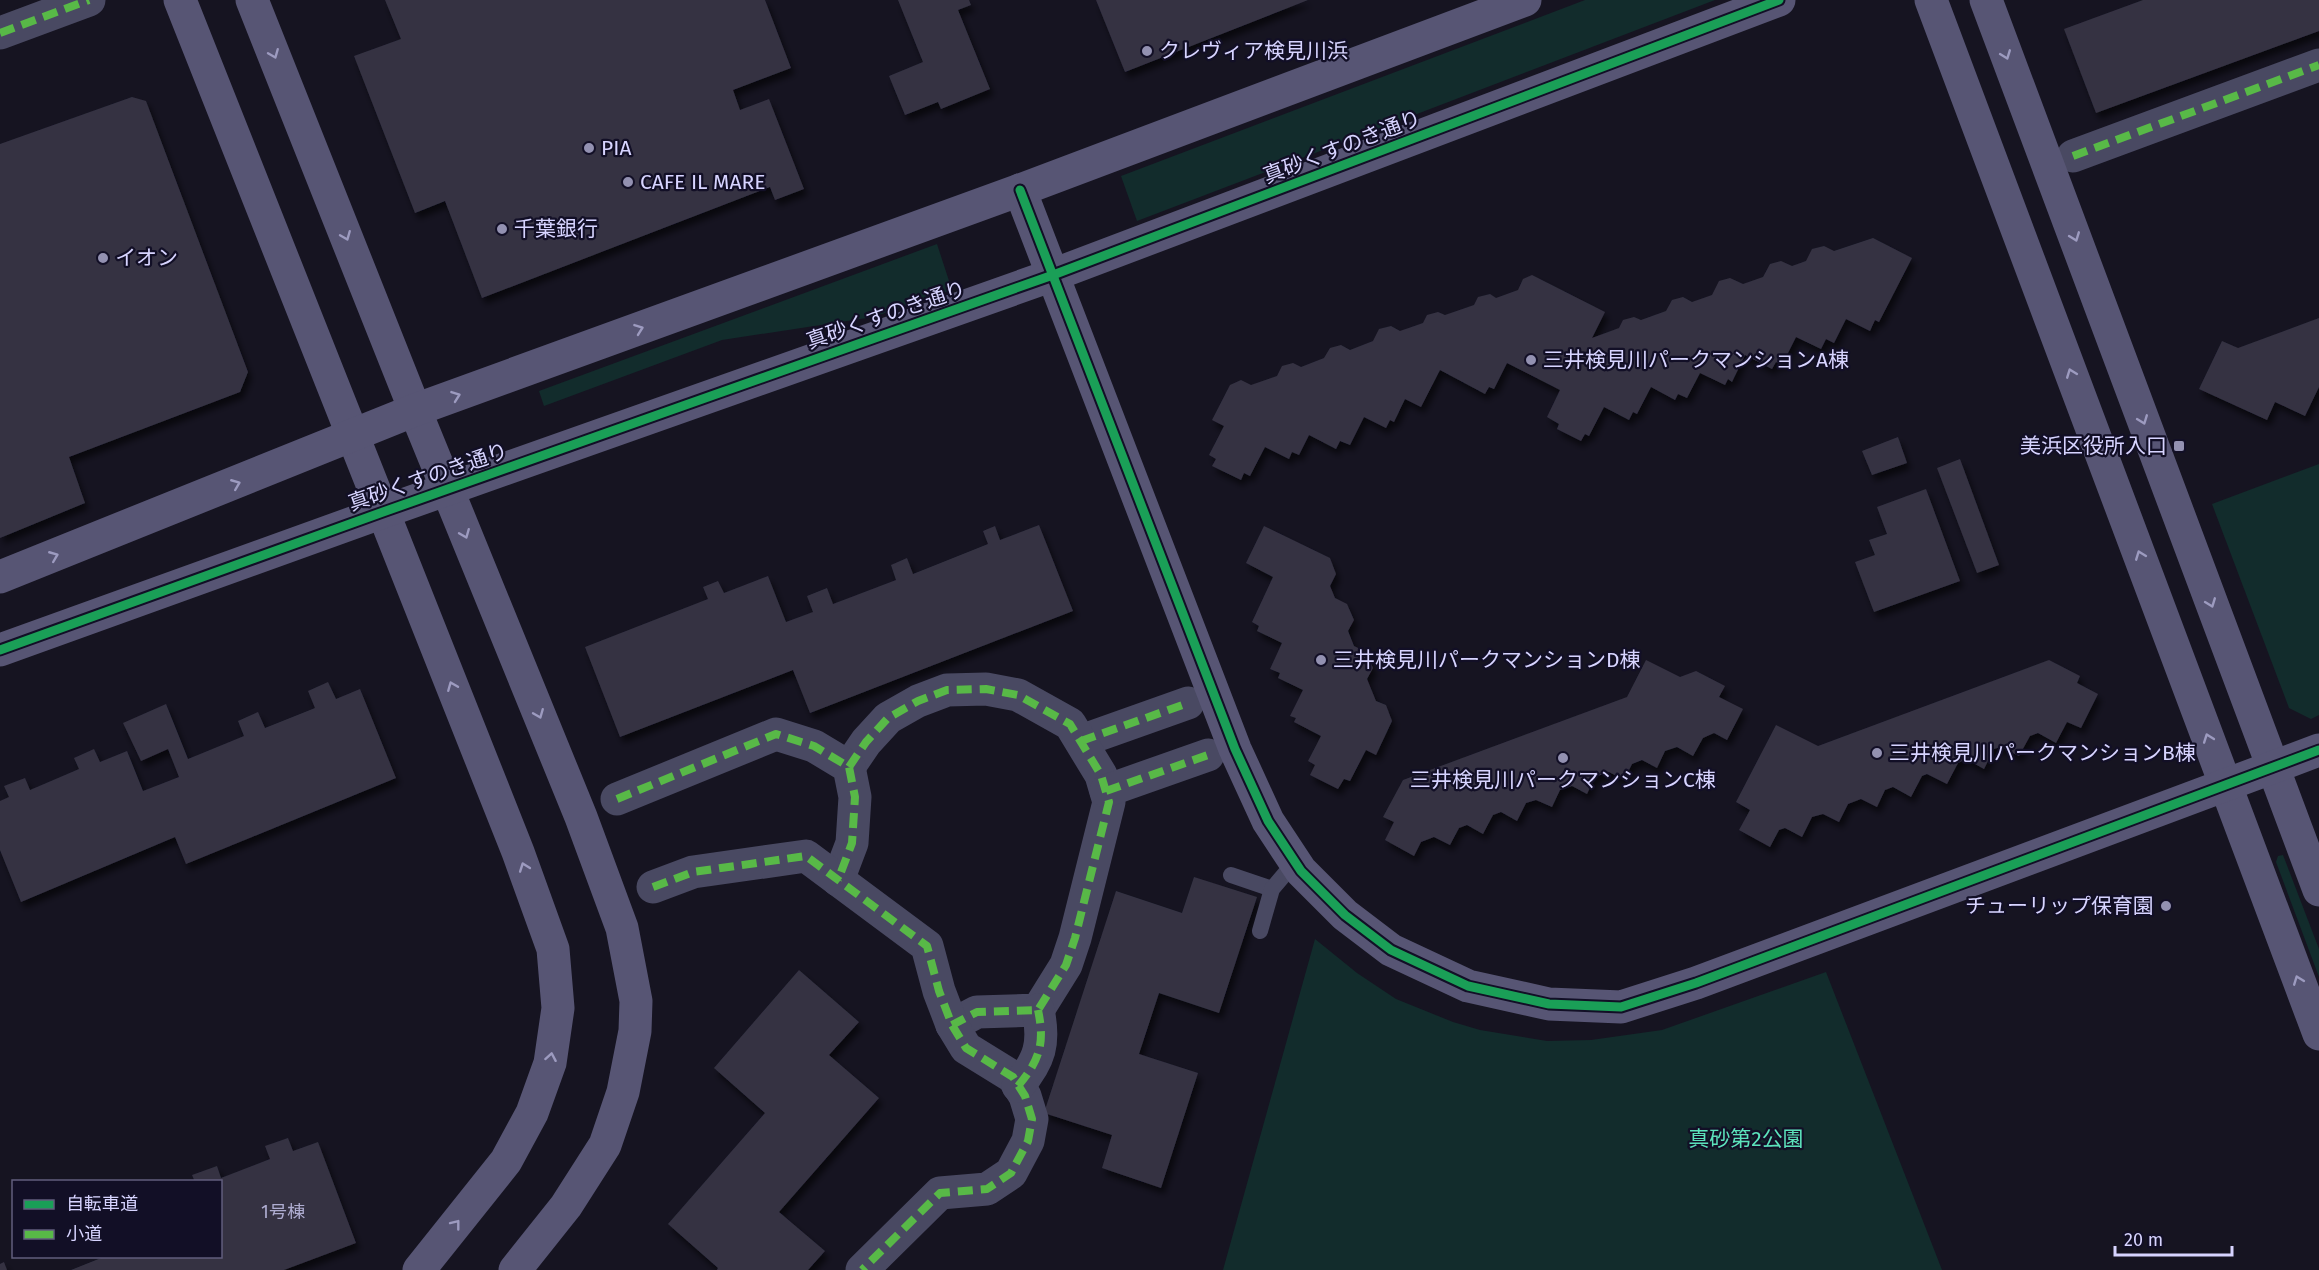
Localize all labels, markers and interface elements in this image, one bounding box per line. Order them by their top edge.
place label: クレヴィア検見川浜 [1159,38,1348,64]
marker: クレヴィア検見川浜 [1140,44,1154,58]
one-way arrow [267,48,279,59]
one-way arrow [1999,49,2012,60]
street label: 真砂くすのき通り [1259,105,1425,189]
place label: PIA [601,135,631,161]
marker: PIA [582,141,596,155]
place label: CAFE IL MARE [640,169,765,195]
marker: CAFE IL MARE [621,175,635,189]
place label: 千葉銀行 [514,216,598,242]
marker: 千葉銀行 [495,222,509,236]
one-way arrow [339,229,351,240]
one-way arrow [2067,232,2080,242]
place label: イオン [115,245,178,271]
marker: イオン [96,251,110,265]
street label: 真砂くすのき通り [803,275,969,355]
one-way arrow [633,323,644,336]
place label: 三井検見川パークマンションA棟 [1543,347,1849,373]
marker: 三井検見川パークマンションA棟 [1524,353,1538,367]
one-way arrow [2066,368,2078,379]
one-way arrow [450,390,460,403]
one-way arrow [2136,414,2148,425]
place label: 美浜区役所入口 [2020,433,2167,459]
street label: 真砂くすのき通り [345,437,511,517]
marker: 美浜区役所入口 [2172,439,2186,453]
one-way arrow [229,479,240,491]
one-way arrow [458,528,470,539]
one-way arrow [48,551,59,563]
one-way arrow [2134,551,2147,561]
one-way arrow [2204,597,2217,608]
place label: 三井検見川パークマンションD棟 [1333,647,1641,673]
marker: 三井検見川パークマンションD棟 [1314,653,1328,667]
one-way arrow [447,681,459,692]
one-way arrow [532,708,544,719]
one-way arrow [2203,733,2215,744]
place label: 三井検見川パークマンションB棟 [1889,740,2196,766]
marker: 三井検見川パークマンションB棟 [1870,746,1884,760]
marker: 三井検見川パークマンションC棟 [1556,751,1570,765]
place label: 三井検見川パークマンションC棟 [1410,767,1716,793]
one-way arrow [518,862,531,873]
place label: チューリップ保育園 [1965,893,2154,919]
marker: チューリップ保育園 [2159,899,2173,913]
one-way arrow [2293,975,2306,985]
one-way arrow [544,1052,556,1061]
park label: 真砂第2公園 [1688,1126,1804,1152]
legend [12,1180,222,1258]
text: 自転車道 [66,1193,138,1215]
house number: 1号棟 [261,1201,305,1223]
scale bar [2115,1219,2232,1257]
one-way arrow [448,1220,459,1231]
text: 小道 [66,1223,102,1245]
text: 20 m [2124,1229,2163,1251]

